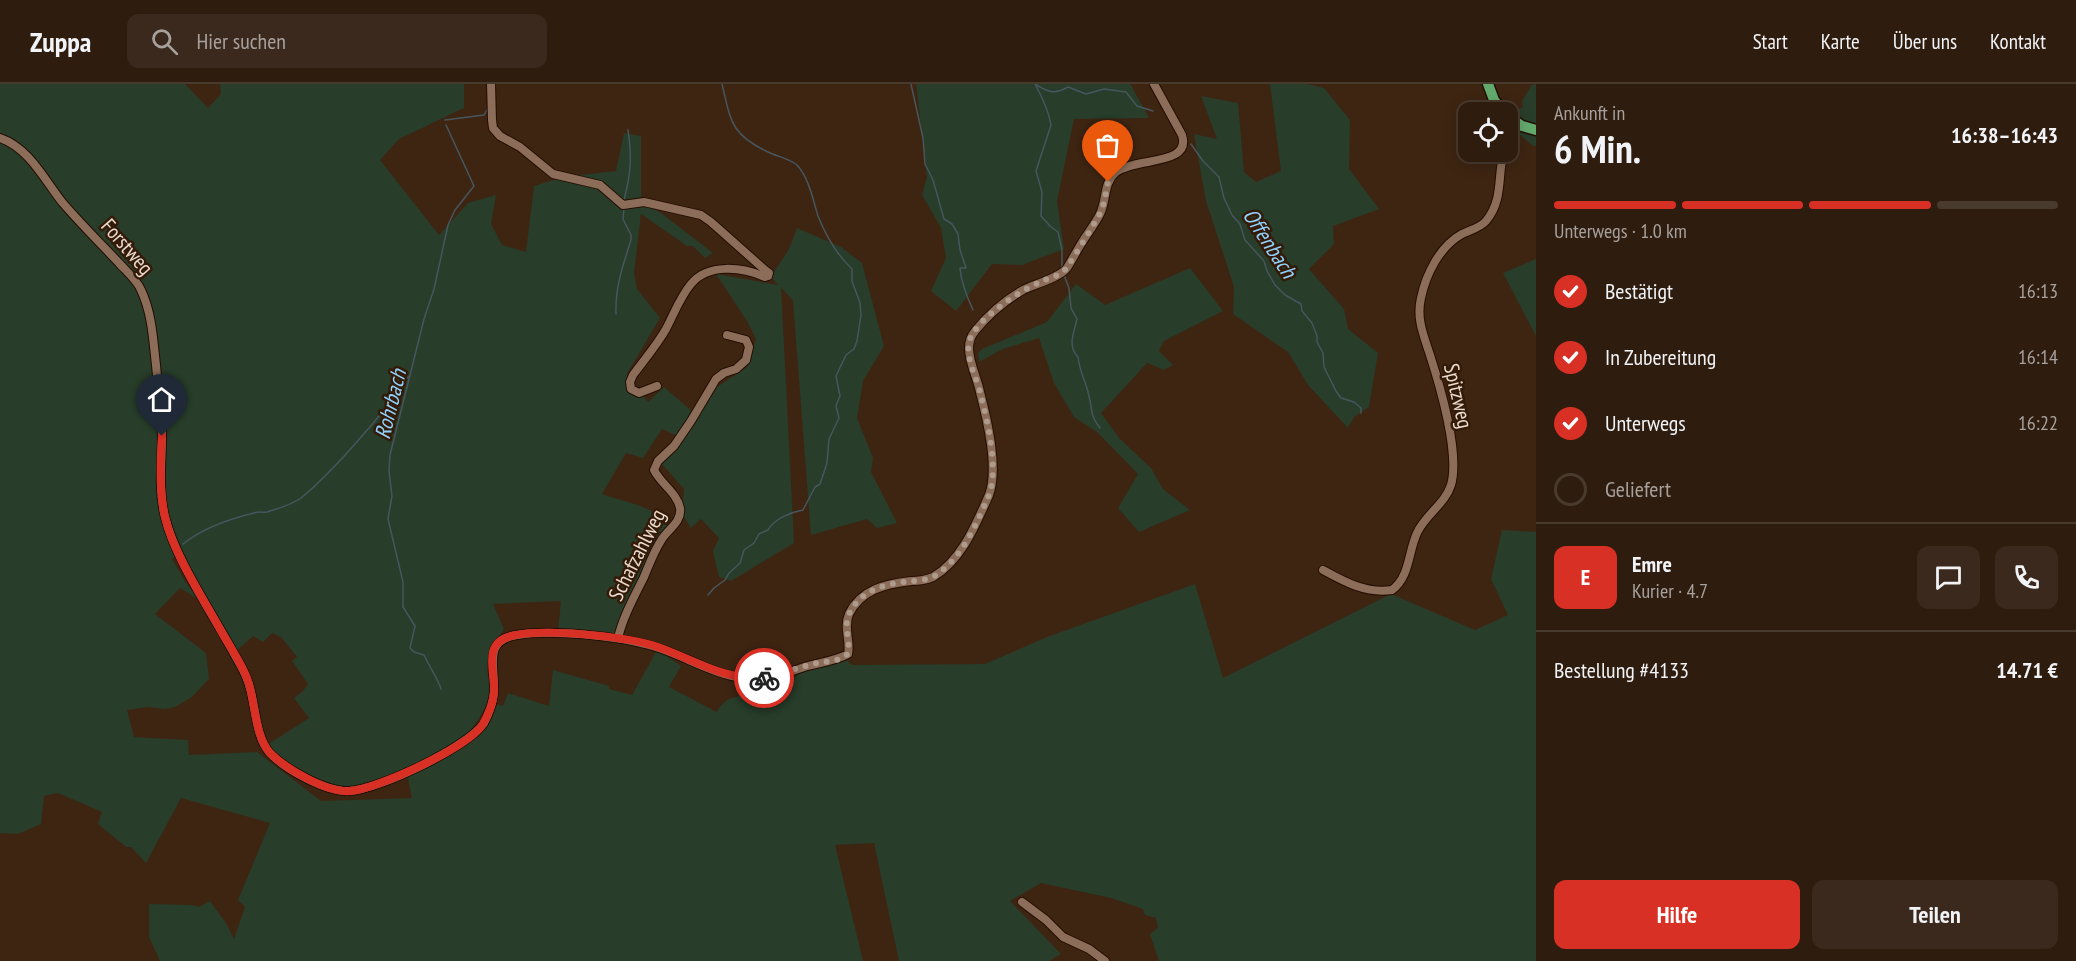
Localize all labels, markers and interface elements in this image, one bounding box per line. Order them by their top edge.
search box [127,14,547,68]
text: Zuppa [30,23,91,60]
icon: search [148,25,181,58]
text: Hier suchen [196,27,286,55]
text: Start [1753,28,1788,55]
text: Karte [1821,28,1860,55]
text: Über uns [1893,28,1957,55]
text: Kontakt [1990,28,2046,55]
text: Ankunft in [1554,100,1625,126]
map controls [1458,102,1518,162]
button: locate [1458,102,1518,162]
pin [1082,120,1133,182]
text: 16:38–16:43 [1951,121,2058,149]
text: 6 Min. [1554,123,1641,174]
icon: bag [1091,129,1124,162]
water label: Offenbach [1237,203,1304,284]
street label: Forstweg [95,213,159,280]
text: Unterwegs · 1.0 km [1554,218,1687,244]
icon: check [1554,275,1587,308]
text: Bestätigt [1605,277,1673,305]
text: 16:13 [2018,278,2058,304]
icon: check [1554,341,1587,374]
text: In Zubereitung [1605,343,1716,371]
text: 16:14 [2018,344,2058,370]
street label: Spitzweg [1438,361,1479,431]
water label: Rohrbach [368,365,412,442]
pin [136,374,187,436]
icon: home [145,383,178,416]
icon: check [1554,407,1587,440]
text: Unterwegs [1605,409,1686,437]
text: 16:22 [2018,410,2058,436]
text: Geliefert [1605,475,1671,503]
street label: Schafzahlweg [602,504,671,605]
button: chat [1917,546,1980,609]
button: phone [1995,546,2058,609]
text: Emre [1632,550,1672,578]
text: E [1581,563,1590,591]
text: Kurier · 4.7 [1632,578,1708,604]
courier [734,648,794,708]
text: Bestellung #4133 [1554,656,1689,684]
text: 14.71 € [1996,656,2058,684]
icon: bike [748,662,781,695]
button: Hilfe [1554,880,1800,949]
button: Teilen [1812,880,2058,949]

